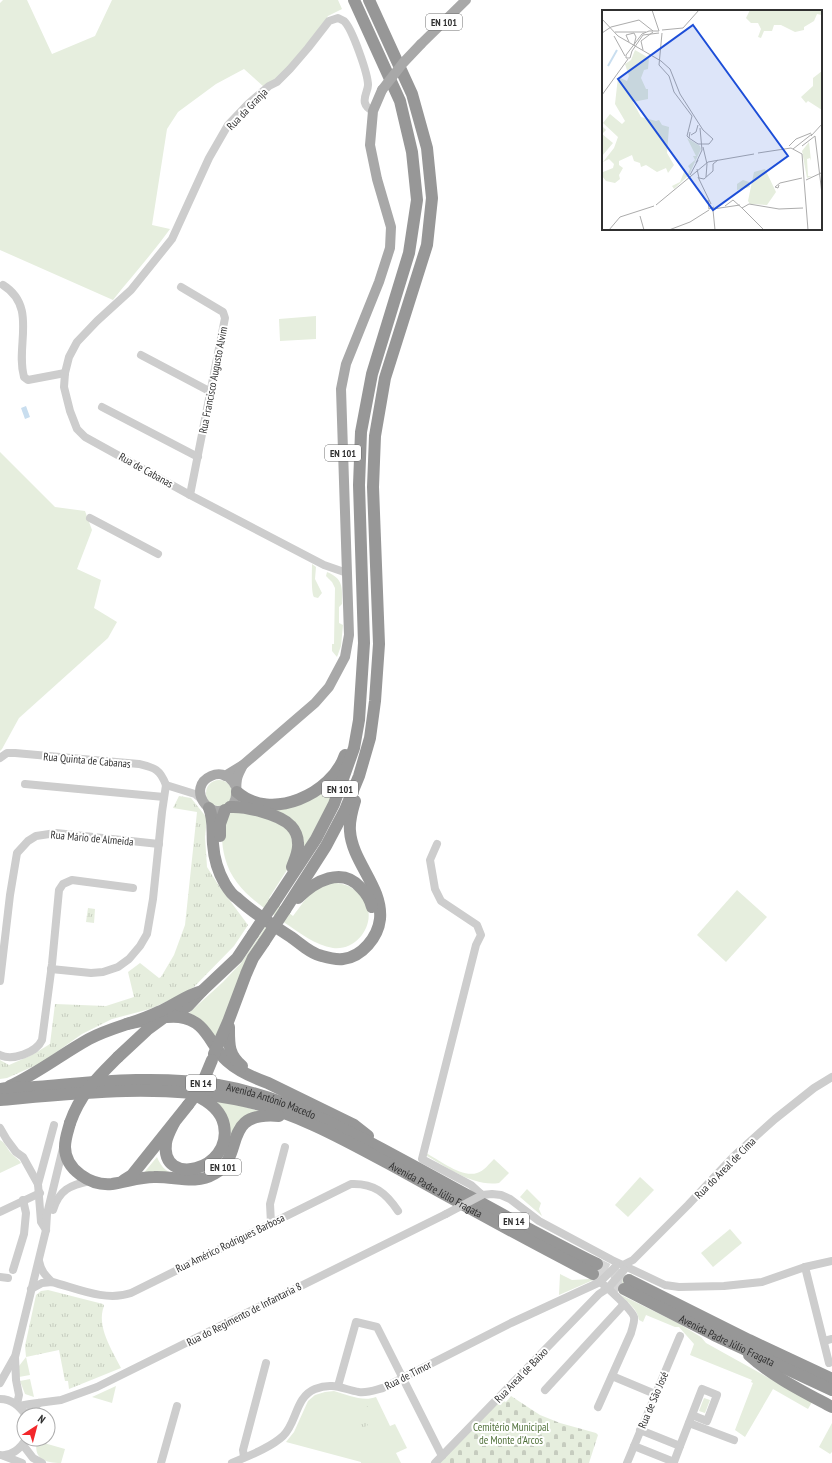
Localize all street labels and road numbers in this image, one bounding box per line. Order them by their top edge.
road number: EN 101 [426,14,462,30]
street label: Rua da Granja [224,85,270,133]
street label: Rua Francisco Augusto Alvim [196,325,230,435]
road number: EN 101 [325,445,361,461]
street label: Rua de Cabanas [116,449,176,491]
street label: Rua Quinta de Cabanas [43,749,132,771]
road number: EN 101 [322,781,358,797]
street label: Rua Mário de Almeida [50,827,134,849]
road number: EN 14 [186,1075,216,1091]
street label: Avenida António Macedo [225,1080,318,1122]
street label: Rua do Areal de Cima [691,1134,759,1202]
street label: Avenida Padre Júlio Fragata [387,1158,485,1221]
road number: EN 101 [205,1159,241,1175]
street label: Rua Américo Rodrigues Barbosa [173,1210,287,1276]
road number: EN 14 [499,1213,529,1229]
street label: Rua do Regimento de Infantaria 8 [184,1279,304,1349]
street label: Avenida Padre Júlio Fragata [677,1311,777,1369]
street label: Rua Areal de Baixo [491,1344,551,1405]
street label: Rua de Timor [382,1357,434,1393]
street label: Rua de São José [635,1369,671,1430]

